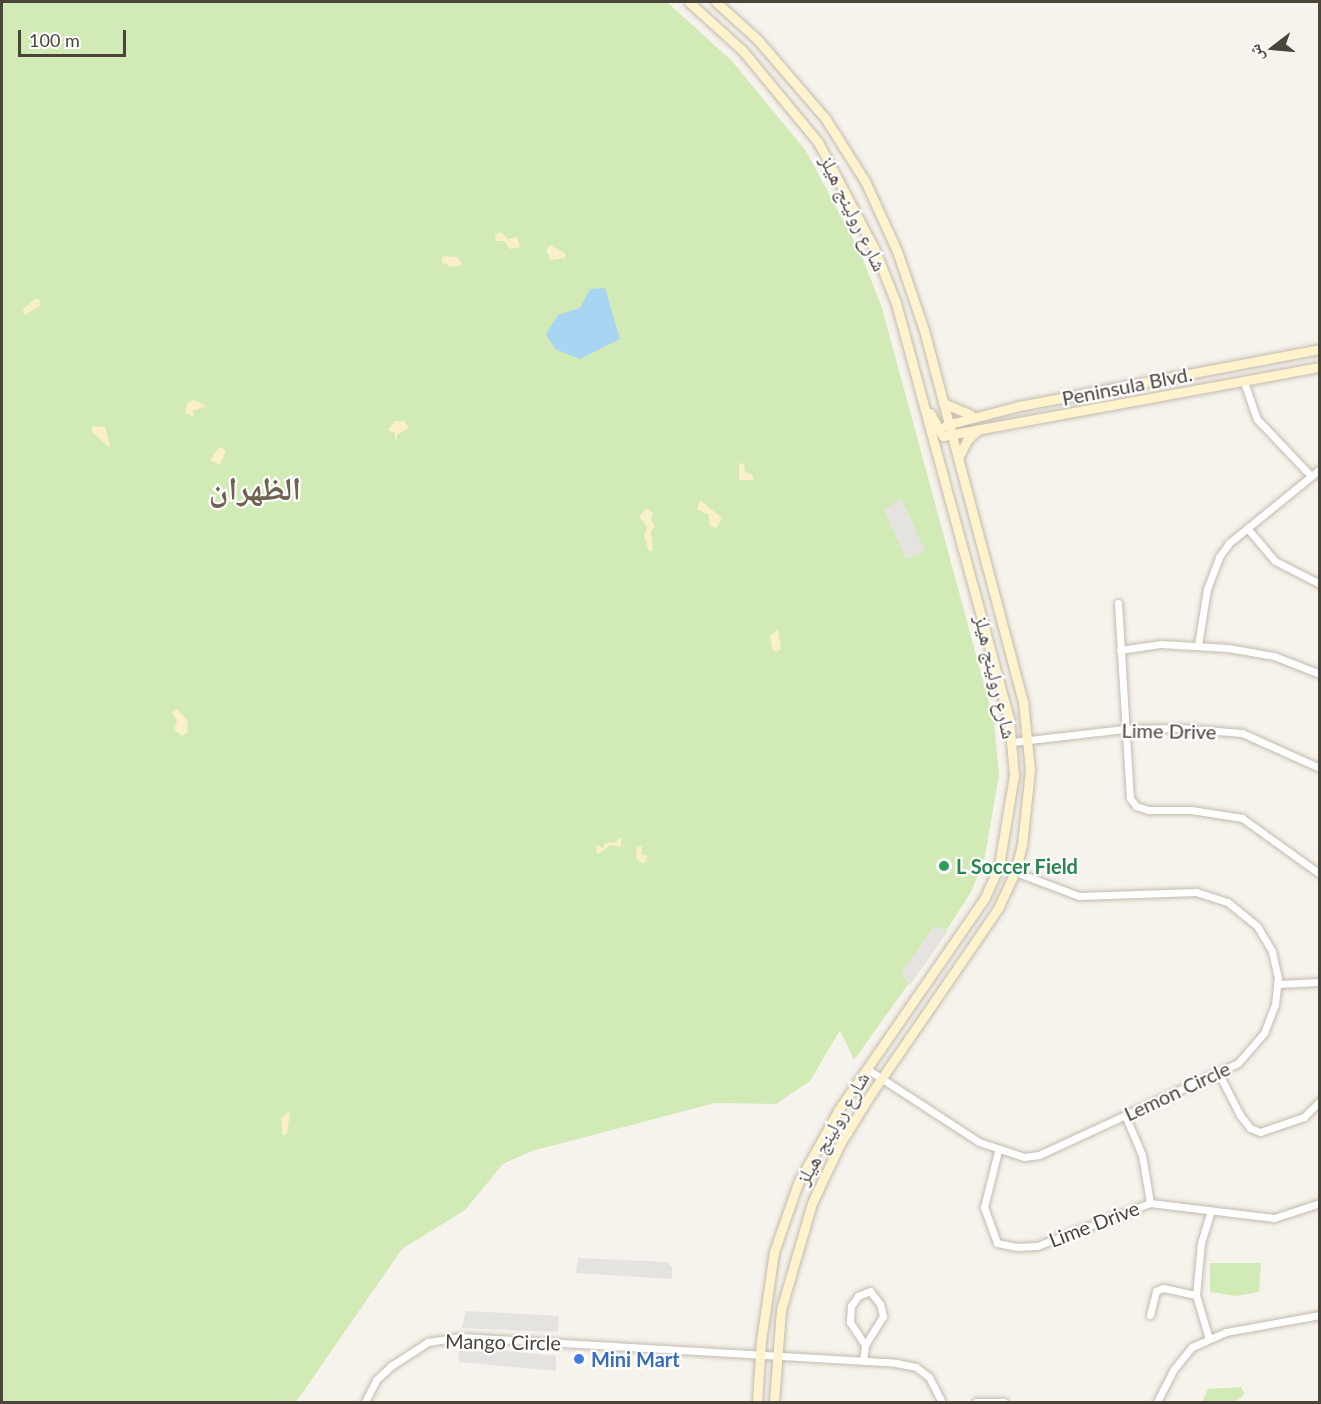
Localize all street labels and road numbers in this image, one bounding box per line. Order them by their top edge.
street label: شارع رولينج هيلز [816,151,892,275]
street label: Peninsula Blvd. [1060,362,1194,410]
street label: شارع رولينج هيلز [970,613,1022,741]
street label: Lime Drive [1121,718,1217,744]
street label: Lemon Circle [1120,1056,1234,1126]
street label: شارع رولينج هيلز [790,1067,874,1189]
street label: Lime Drive [1045,1196,1143,1252]
street label: Mango Circle [445,1329,561,1355]

